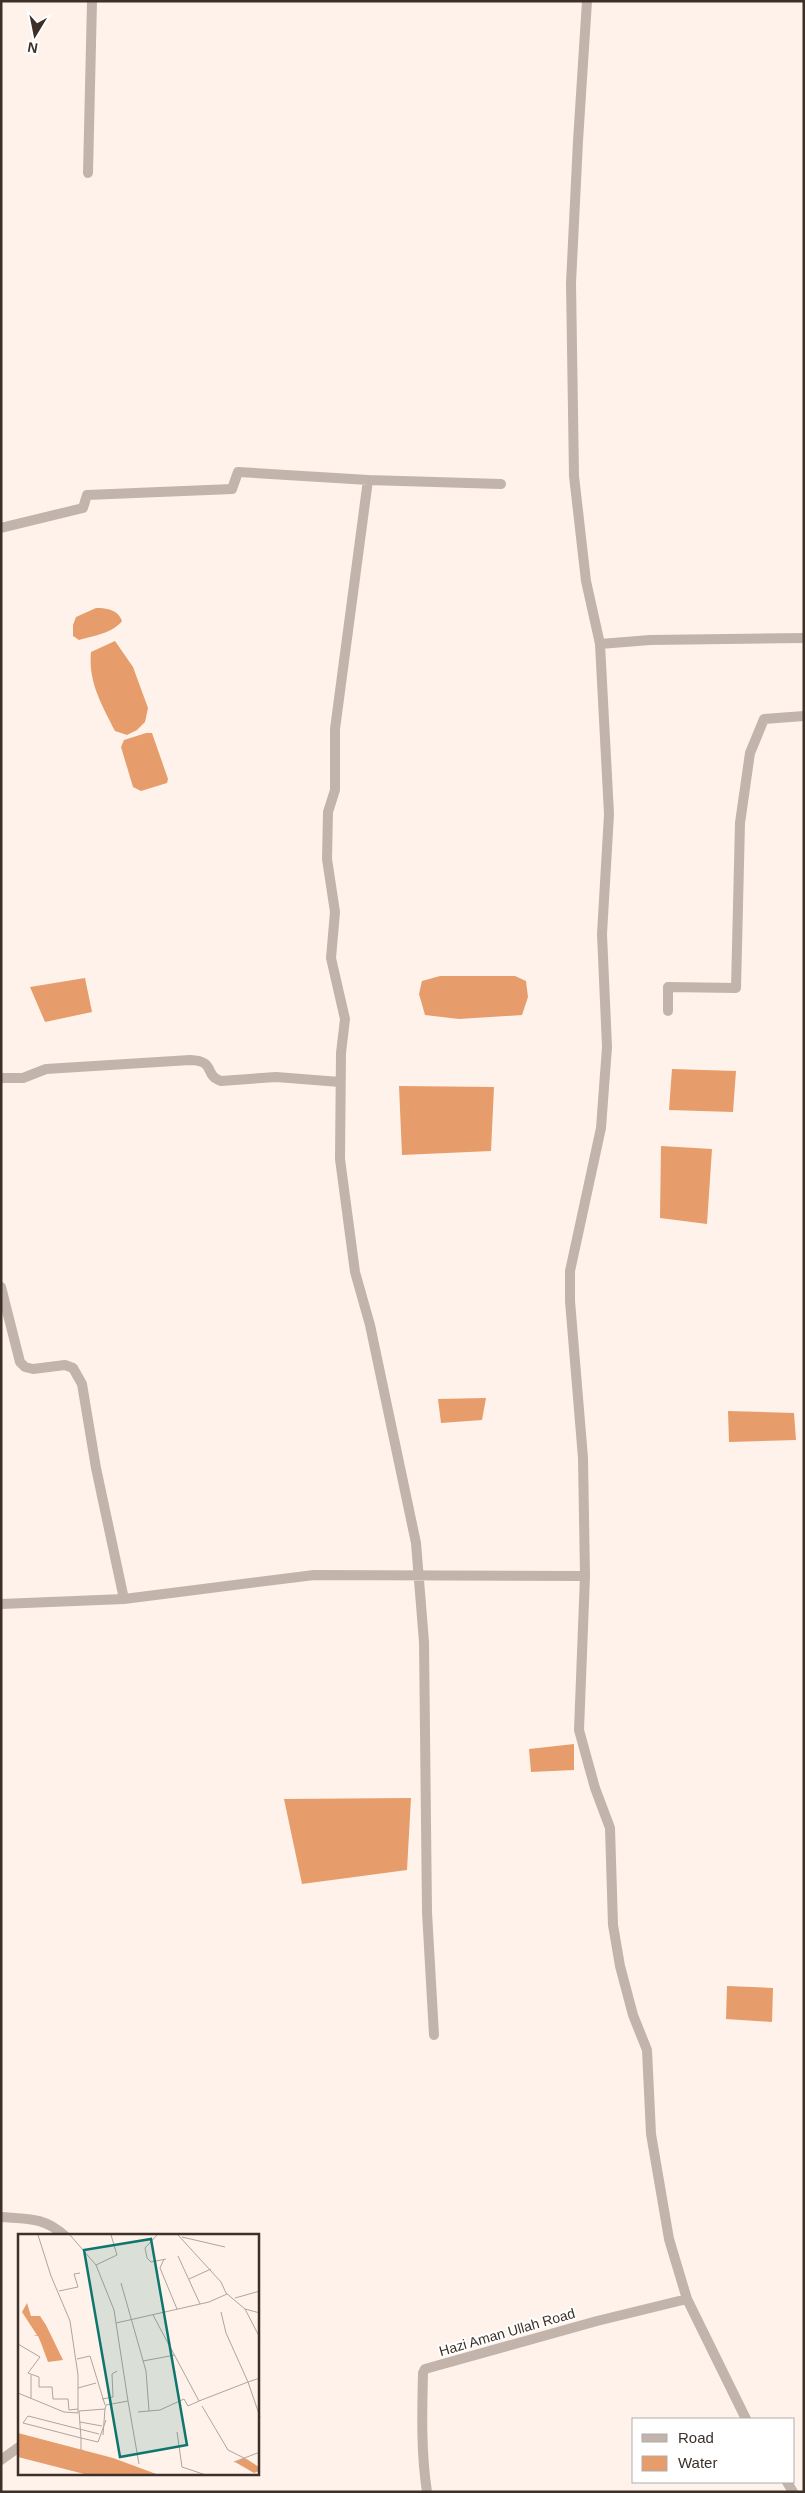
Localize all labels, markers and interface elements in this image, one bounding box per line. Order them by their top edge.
north arrow [10,10,60,60]
text: N [26,39,39,57]
inset map [18,2234,259,2476]
street label: Hazi Aman Ullah Road [437,2305,577,2359]
legend [632,2418,795,2483]
text: Road [678,2429,714,2446]
text: Water [678,2454,717,2471]

